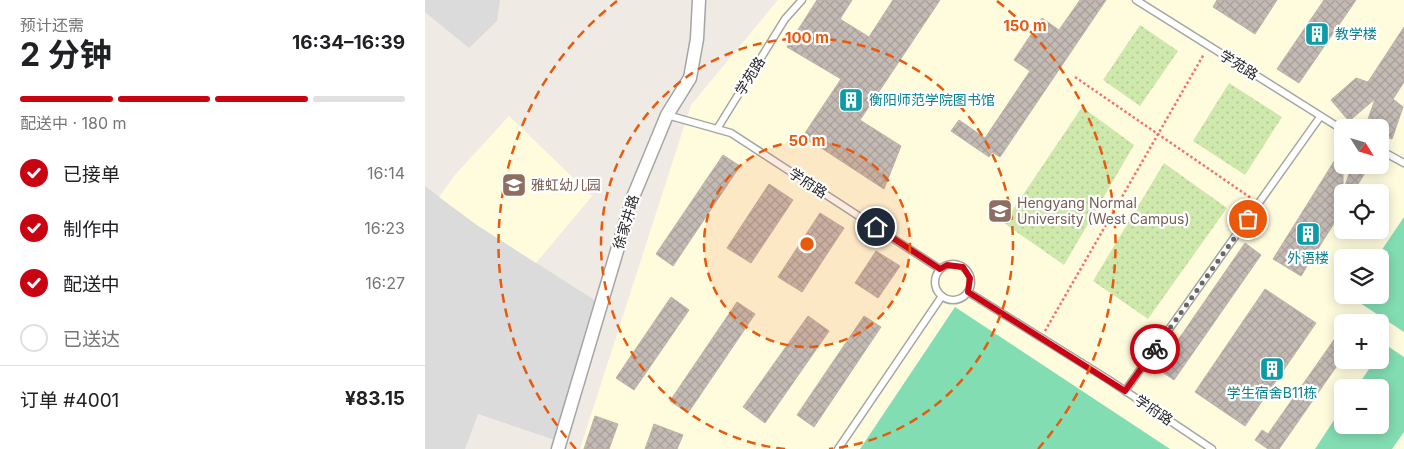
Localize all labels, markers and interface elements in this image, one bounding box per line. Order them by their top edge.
text: 预计还需 [20,15,84,35]
text: 150 m [1003,16,1047,35]
building icon: 教学楼 [1304,21,1330,47]
place label: 教学楼 [1335,25,1377,42]
text: 100 m [785,28,829,47]
text: 16:34–16:39 [292,31,405,54]
text: 2 分钟 [20,35,112,74]
street label: 学苑路 [1217,46,1262,83]
street label: 学苑路 [731,53,768,98]
building icon: 衡阳师范学院图书馆 [838,87,864,113]
place label: 衡阳师范学院图书馆 [869,91,995,108]
text: 配送中 · 180 m [20,113,127,133]
north arrow [1334,119,1389,174]
map controls [1334,119,1389,434]
text: 50 m [789,131,825,150]
icon: check [20,159,48,187]
text: 已接单 [63,163,120,186]
text: 16:14 [367,163,405,183]
street label: 学府路 [786,164,831,201]
school or university icon: 雅虹幼儿园 [501,172,527,198]
place label: 雅虹幼儿园 [531,176,601,193]
button: locate [1334,184,1389,239]
street label: 徐家井路 [609,193,642,251]
place label: Hengyang Normal University (West Campus) [1017,194,1190,227]
school or university icon: Hengyang Normal University (West Campus) [987,198,1013,224]
pin [1227,198,1269,240]
icon: bag [1234,205,1262,233]
pin [855,206,897,248]
icon: home [862,213,890,241]
icon: check [20,214,48,242]
text: 制作中 [63,218,120,241]
text: 16:23 [364,218,405,238]
building icon: 外语楼 [1295,221,1321,247]
centre of rings [798,235,816,253]
place label: 外语楼 [1287,249,1329,266]
button: layers [1334,249,1389,304]
icon: check [20,269,48,297]
text: 配送中 [63,273,120,296]
text: 16:27 [365,273,405,293]
button: + [1334,314,1389,369]
courier [1130,324,1180,374]
text: 已送达 [63,328,120,351]
icon: bike [1141,335,1169,363]
building icon: 学生宿舍B11栋 [1259,356,1285,382]
button: − [1334,379,1389,434]
place label: 学生宿舍B11栋 [1227,384,1317,401]
text: ¥83.15 [345,387,405,410]
text: 订单 #4001 [20,389,119,412]
street label: 学府路 [1132,391,1176,428]

